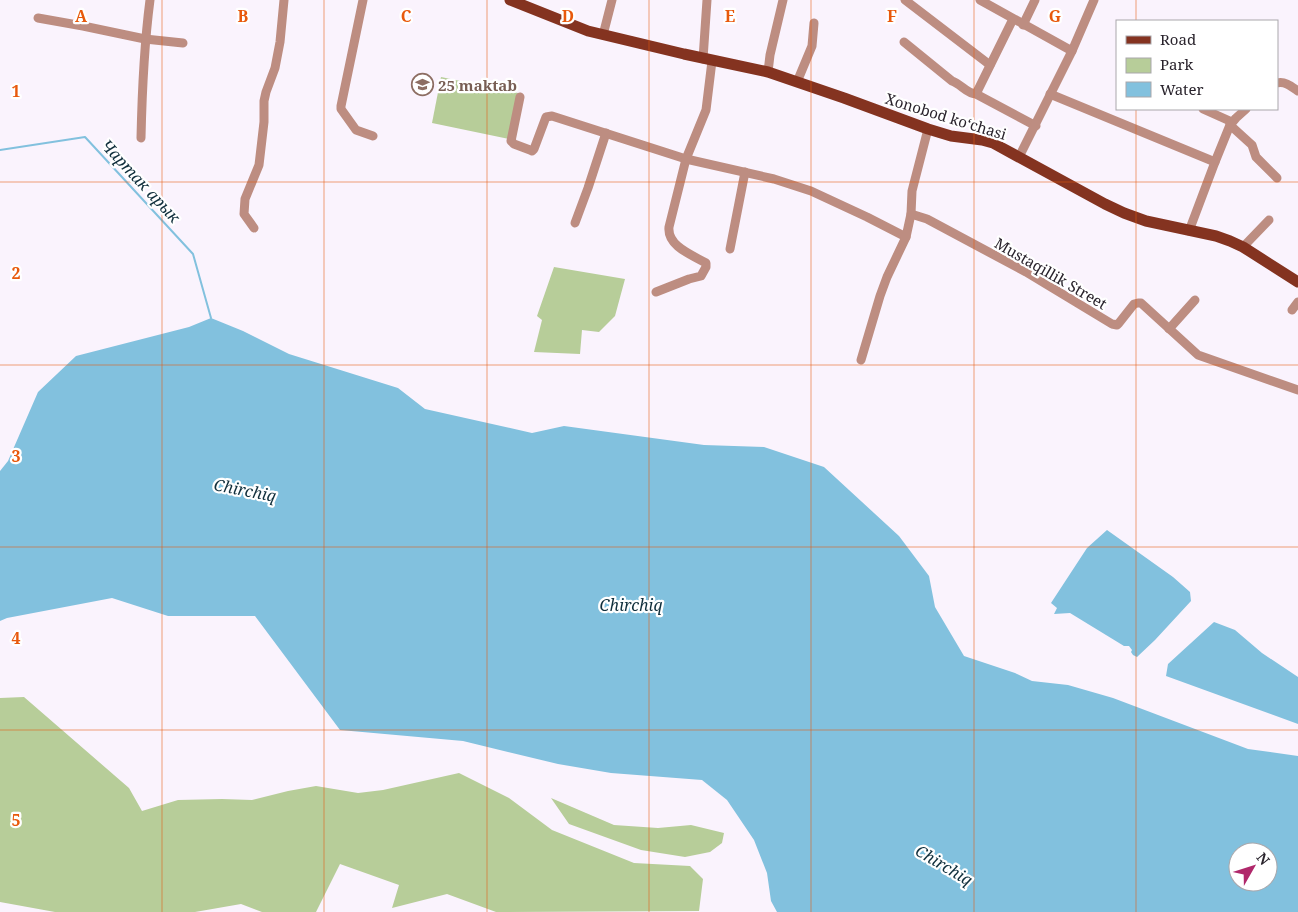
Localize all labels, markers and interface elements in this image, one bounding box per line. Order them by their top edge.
text: A [75,5,88,27]
text: B [238,5,249,27]
text: C [401,5,412,27]
text: D [562,5,574,27]
text: E [725,5,735,27]
text: F [887,5,897,27]
text: G [1049,5,1061,27]
legend [1116,20,1278,110]
text: Road [1160,29,1196,49]
text: Park [1160,54,1194,74]
school or university icon: 25 maktab [410,73,434,97]
place label: 25 maktab [438,75,517,95]
text: Water [1160,79,1203,99]
text: 1 [11,80,21,102]
street label: Xonobod koʻchasi [883,88,1009,144]
water label: Чартак арык [96,134,186,228]
street label: Mustaqillik Street [991,233,1111,313]
text: 2 [11,262,21,284]
text: 3 [11,445,21,467]
water label: Chirchiq [212,473,278,507]
water label: Chirchiq [600,594,662,616]
text: 4 [11,627,21,649]
text: 5 [11,809,21,831]
water label: Chirchiq [911,839,977,891]
north arrow [1228,842,1278,892]
text: N [1253,848,1274,869]

